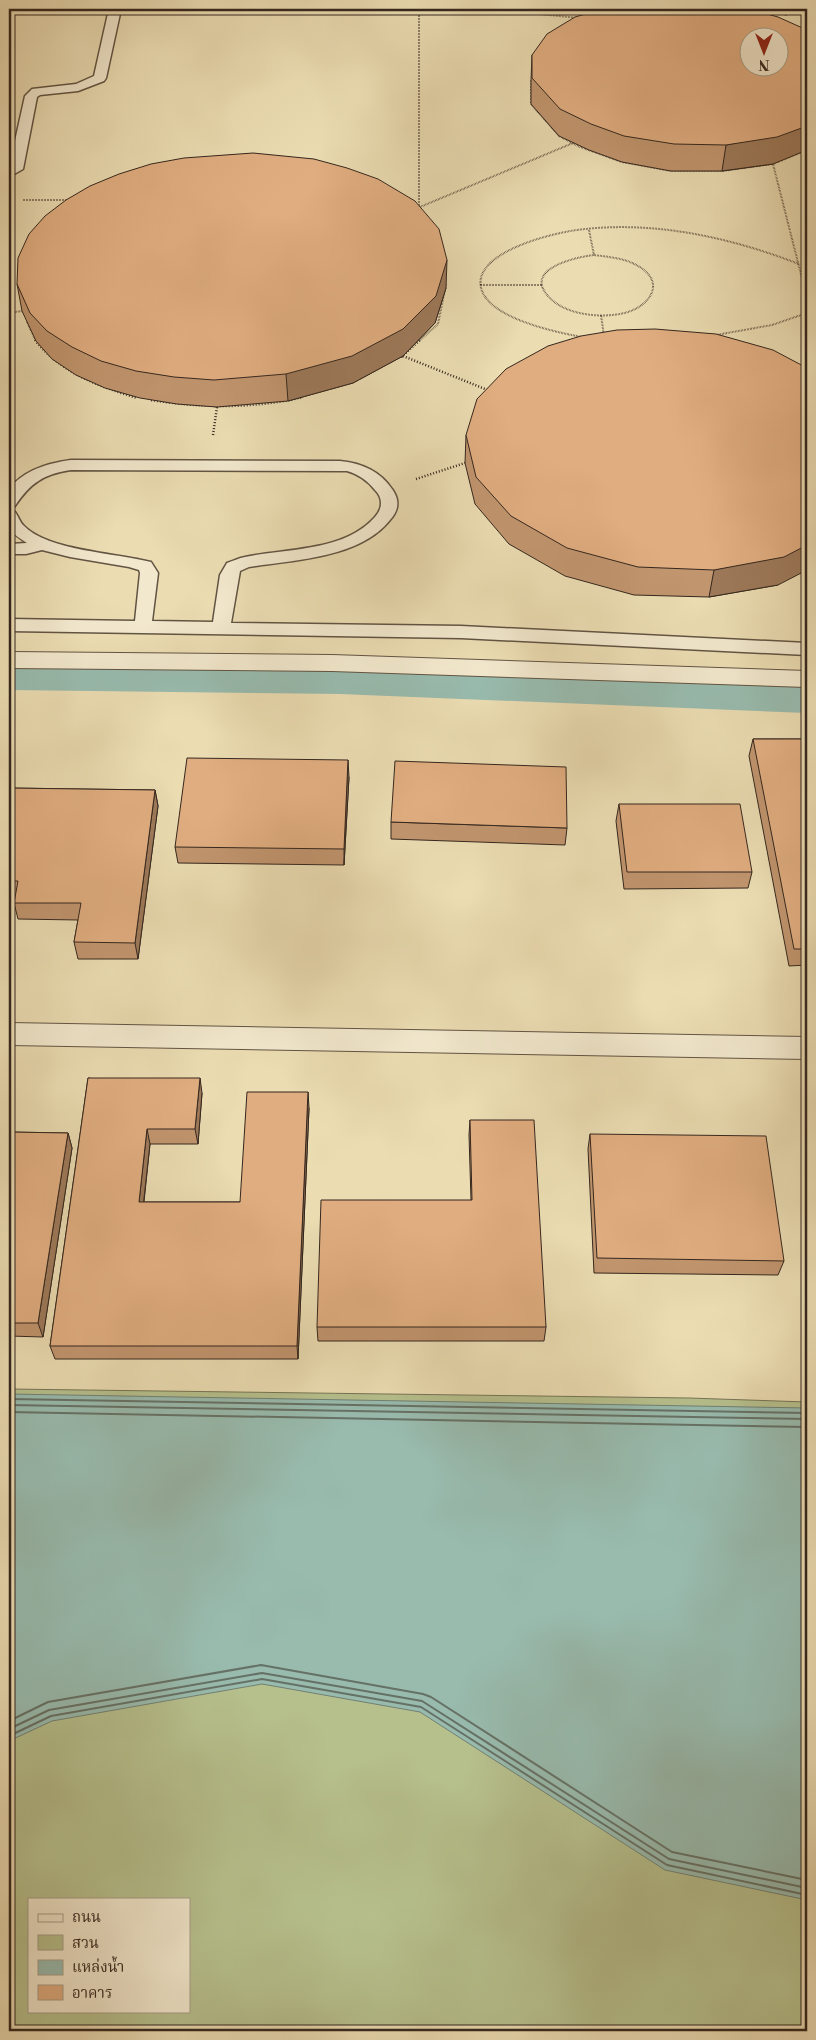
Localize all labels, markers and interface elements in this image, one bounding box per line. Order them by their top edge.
north arrow [738,28,788,78]
text: N [758,55,770,73]
legend [28,1898,190,2012]
text: ถนน [72,1908,101,1927]
text: สวน [72,1934,99,1953]
text: แหล่งน้ำ [72,1956,124,1977]
text: อาคาร [72,1984,112,2003]

